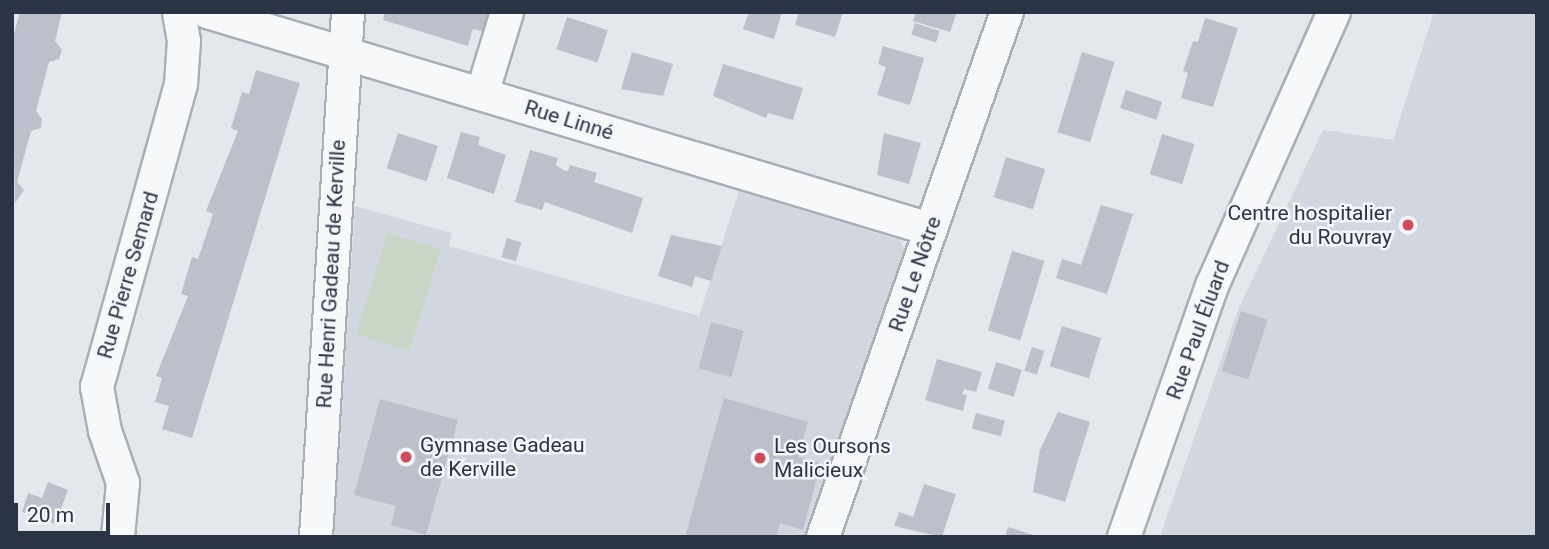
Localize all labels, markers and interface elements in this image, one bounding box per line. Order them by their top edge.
street label: Rue Linné [522,95,616,145]
street label: Rue Henri Gadeau de Kerville [311,139,351,409]
street label: Rue Pierre Semard [92,188,164,362]
place label: Centre hospitalier du Rouvray [1227,200,1392,250]
street label: Rue Le Nôtre [883,213,947,335]
marker: Centre hospitalier du Rouvray [1398,215,1418,235]
street label: Rue Paul Éluard [1161,257,1235,403]
place label: Gymnase Gadeau de Kerville [420,432,585,482]
place label: Les Oursons Malicieux [774,433,891,483]
marker: Gymnase Gadeau de Kerville [398,449,414,465]
marker: Les Oursons Malicieux [752,450,768,466]
scale bar [18,490,114,534]
text: 20 m [27,503,74,527]

